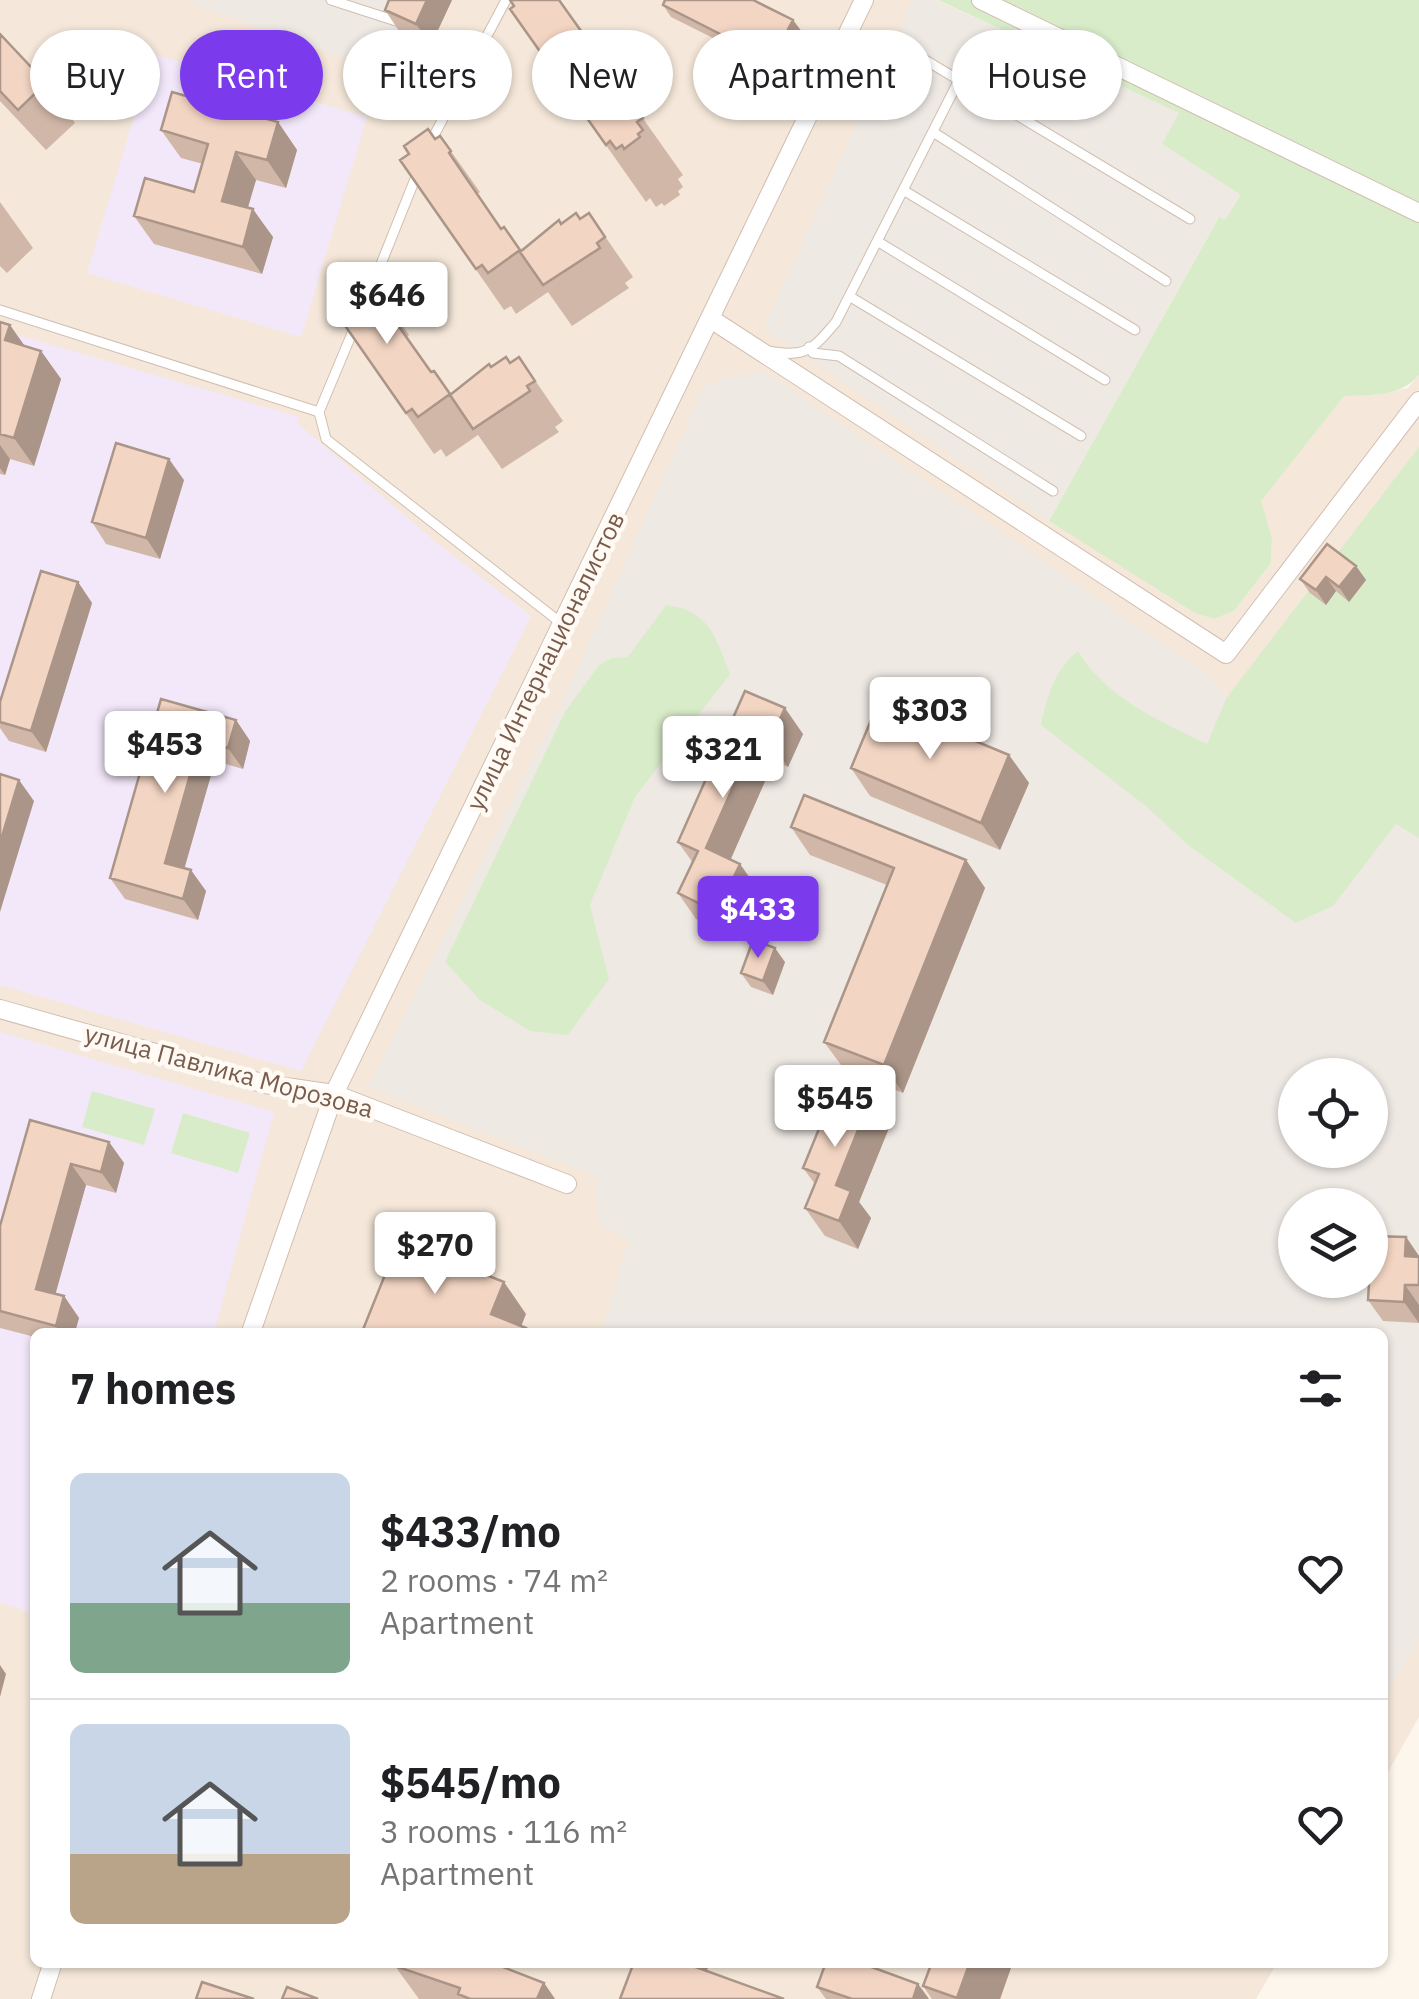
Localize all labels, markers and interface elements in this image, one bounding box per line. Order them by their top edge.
chip: Buy [30,30,160,120]
chip: Rent [180,30,323,120]
chip: Filters [343,30,512,120]
chip: New [532,30,673,120]
chip: Apartment [693,30,932,120]
chip: House [952,30,1122,120]
pin: $646 [328,262,446,347]
text: $646 [349,273,425,315]
street label: улица Интернационалистов [458,506,631,816]
pin: $303 [871,677,989,762]
text: $303 [892,688,968,730]
pin: $453 [106,711,224,796]
pin: $321 [664,716,782,801]
text: $453 [127,722,203,764]
text: $321 [685,727,761,769]
pin: $433 [699,876,817,961]
text: $433 [720,887,796,929]
street label: улица Павлика Морозова [81,1016,377,1125]
map controls [1278,1058,1388,1298]
button: locate [1278,1058,1388,1168]
pin: $545 [776,1065,894,1150]
text: $545 [797,1076,873,1118]
button: layers [1278,1188,1388,1298]
pin: $270 [376,1212,494,1297]
text: $270 [397,1223,473,1265]
text: 7 homes [70,1361,236,1416]
icon: filters [1293,1361,1348,1416]
text: $433/mo [380,1504,561,1559]
icon: home [150,1513,270,1633]
icon: heart [1293,1546,1348,1601]
text: 2 rooms · 74 m² [380,1559,608,1601]
text: Apartment [380,1601,534,1643]
text: $545/mo [380,1755,561,1810]
icon: home [150,1764,270,1884]
icon: heart [1293,1797,1348,1852]
text: 3 rooms · 116 m² [380,1810,627,1852]
text: Apartment [380,1852,534,1894]

